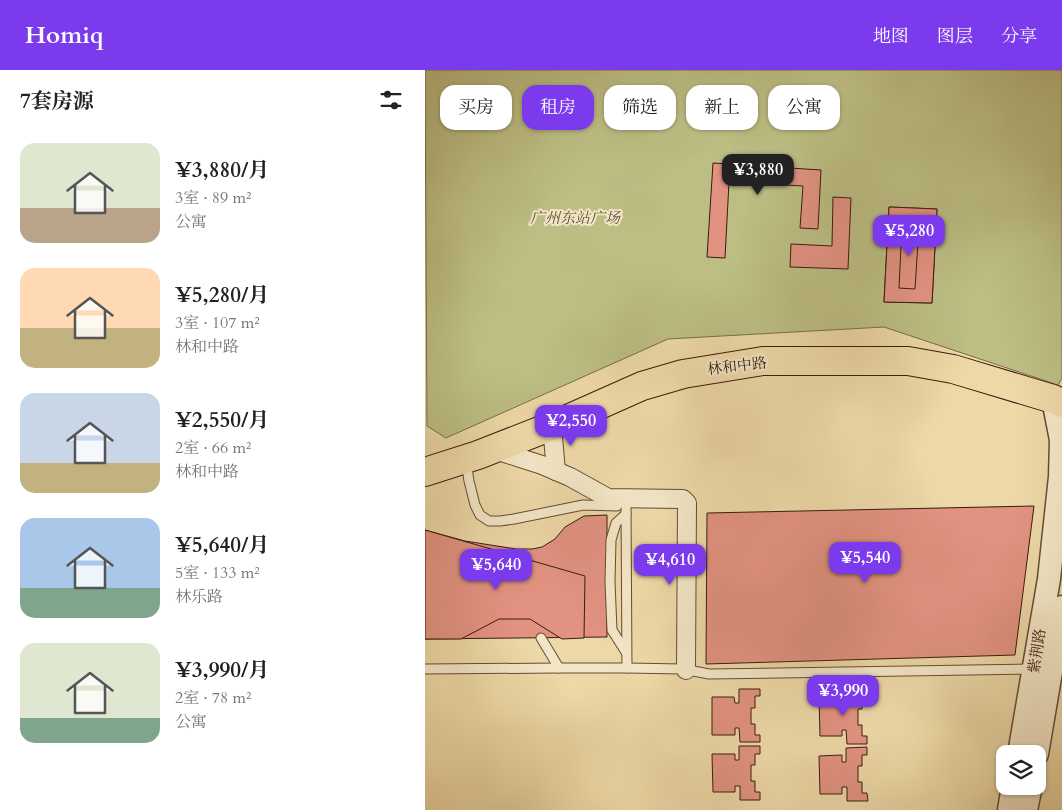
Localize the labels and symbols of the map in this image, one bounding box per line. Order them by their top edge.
pin: ¥3,880 [717,154,799,196]
park label: 广州东站广场 [530,208,622,228]
pin: ¥5,280 [868,214,950,257]
street label: 林和中路 [706,352,768,380]
pin: ¥2,550 [530,404,612,447]
pin: ¥5,540 [824,542,906,584]
pin: ¥4,610 [629,544,711,586]
pin: ¥5,640 [455,548,537,591]
street label: 紫荆路 [1024,627,1050,675]
pin: ¥3,990 [802,674,884,717]

